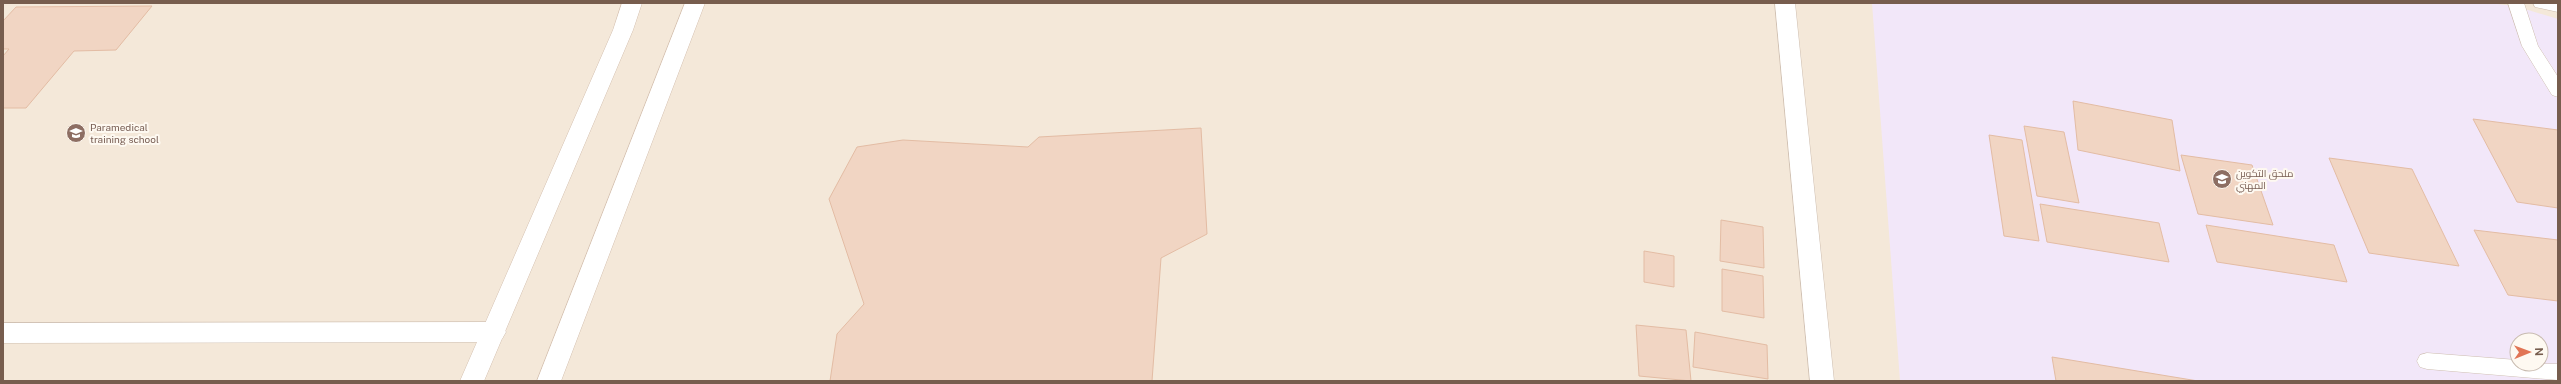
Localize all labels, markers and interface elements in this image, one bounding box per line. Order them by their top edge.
place label: Paramedical training school [90,121,159,145]
school or university icon: Paramedical training school [65,122,87,144]
place label: ملحق التكوين المهني [2236,167,2293,193]
school or university icon: ملحق التكوين المهني [2211,168,2233,190]
north arrow [2509,332,2549,372]
text: N [2533,347,2545,356]

